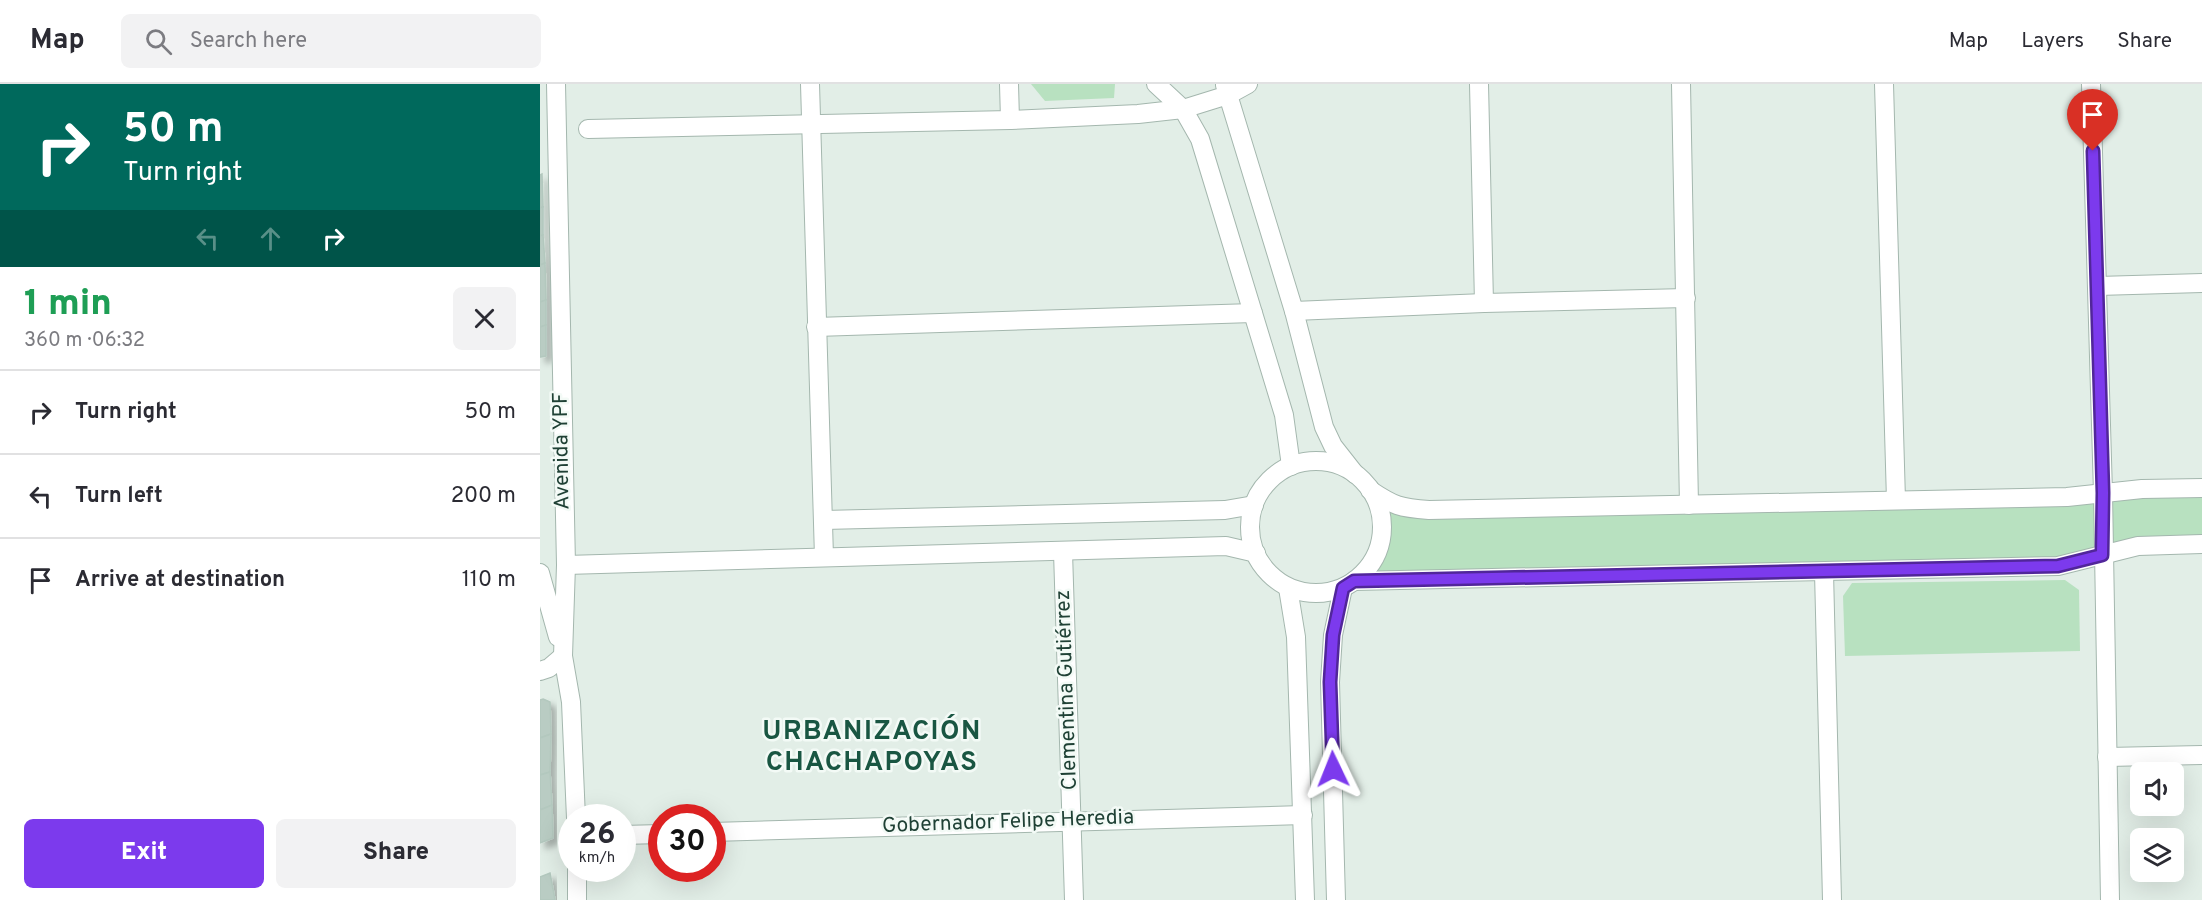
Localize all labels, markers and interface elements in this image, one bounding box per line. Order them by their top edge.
search box [121,14,541,68]
text: Map [30,23,85,59]
icon: search [142,25,175,58]
text: Search here [190,28,307,55]
text: Map [1949,28,1988,55]
text: Layers [2021,28,2084,55]
text: Share [2117,28,2172,55]
pin [2067,89,2118,151]
icon: arrive [2076,98,2109,131]
text: 50 m [123,104,224,157]
icon: right [24,108,102,186]
text: Turn right [123,156,242,190]
icon: left [191,222,224,255]
icon: ahead [254,222,287,255]
icon: right [317,222,350,255]
text: 1 min [24,282,112,328]
button: close [453,287,516,350]
text: 360 m · 06:32 [24,328,145,354]
street label: Avenida YPF [547,392,577,510]
icon: right [24,396,57,429]
text: Turn right [75,399,177,426]
text: 50 m [464,399,516,426]
icon: left [24,480,57,513]
text: Turn left [75,483,163,510]
text: 200 m [451,483,516,510]
icon: arrive [24,564,57,597]
text: Arrive at destination [75,567,285,594]
text: 110 m [462,567,516,594]
street label: Clementina Gutiérrez [1050,589,1084,791]
district label: URBANIZACIÓN CHACHAPOYAS [762,714,982,780]
position arrow [1301,737,1365,801]
map controls [2130,762,2184,882]
button: sound [2130,762,2184,816]
speed limit sign: 30 [648,804,726,882]
street label: Gobernador Felipe Heredia [882,804,1134,840]
text: 26 [579,817,615,854]
button: Exit [24,819,264,888]
button: Share [276,819,516,888]
button: layers [2130,828,2184,882]
text: km/h [579,849,615,868]

